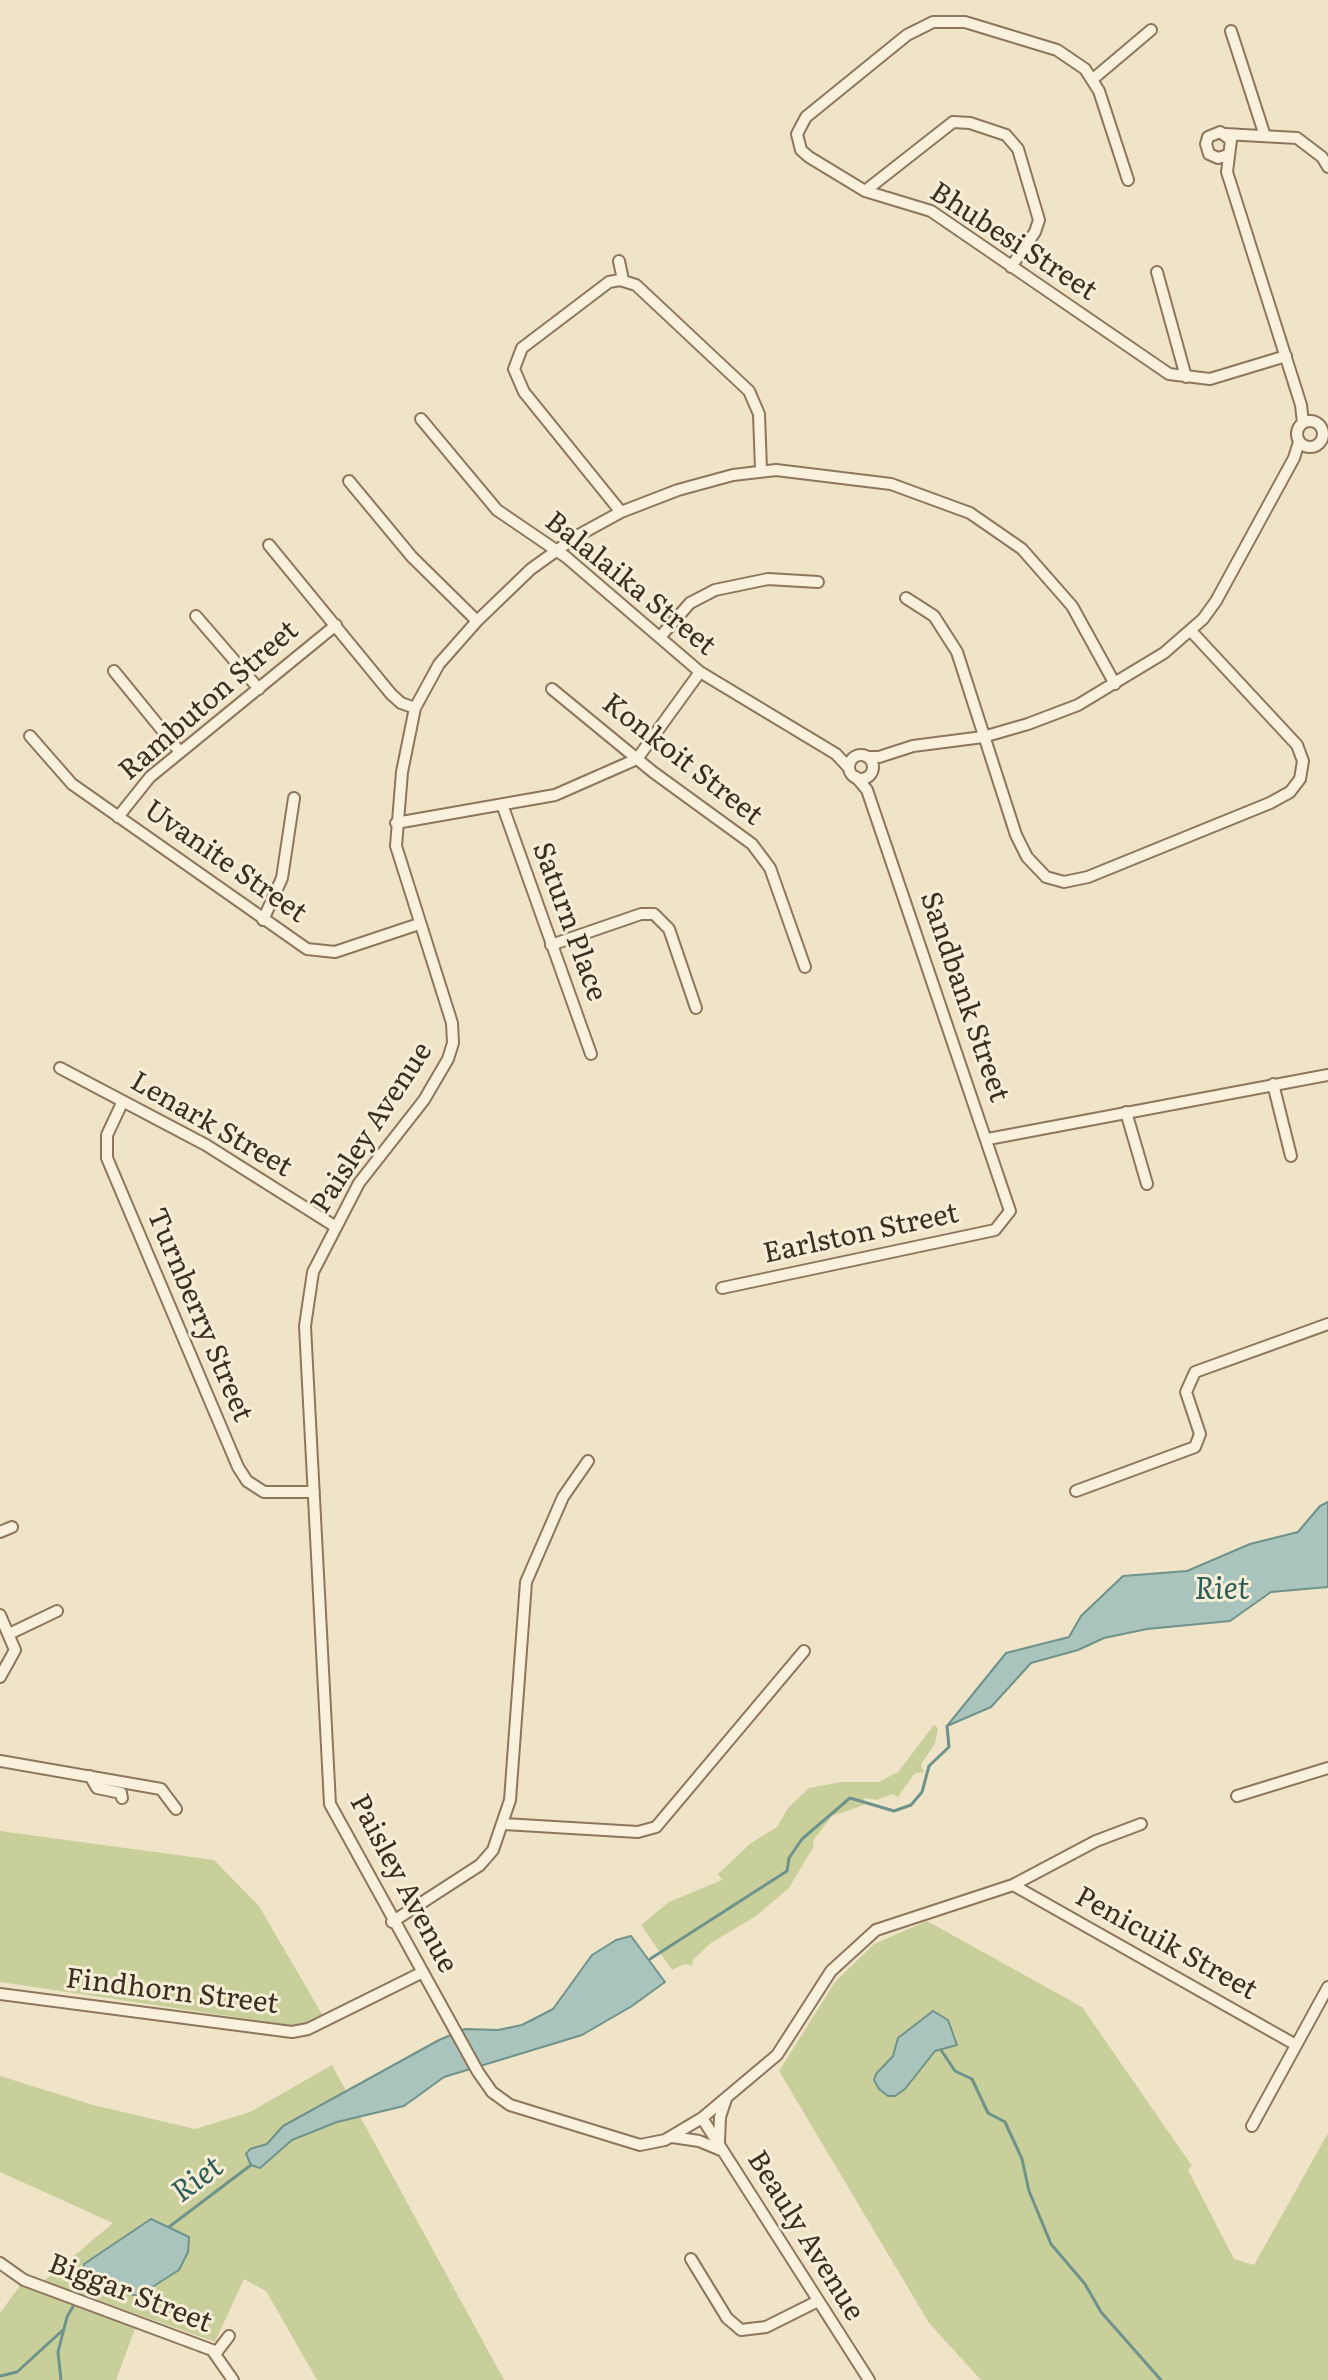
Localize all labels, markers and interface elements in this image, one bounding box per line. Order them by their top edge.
street label: Bhubesi Street [923,176,1103,308]
street label: Balalaika Street [538,505,722,663]
street label: Rambuton Street [113,614,305,788]
street label: Konkoit Street [595,687,769,833]
street label: Uvanite Street [137,794,313,930]
street label: Saturn Place [525,838,613,1006]
street label: Sandbank Street [912,888,1016,1106]
street label: Paisley Avenue [304,1036,440,1220]
street label: Lenark Street [124,1065,298,1185]
street label: Earlston Street [760,1197,962,1271]
street label: Turnberry Street [139,1203,259,1427]
water label: Riet [1195,1572,1249,1608]
street label: Paisley Avenue [342,1789,464,1979]
street label: Penicuik Street [1069,1880,1263,2008]
street label: Findhorn Street [64,1962,280,2022]
street label: Beauly Avenue [739,2145,871,2327]
water label: Riet [165,2149,231,2211]
street label: Biggar Street [43,2247,217,2341]

